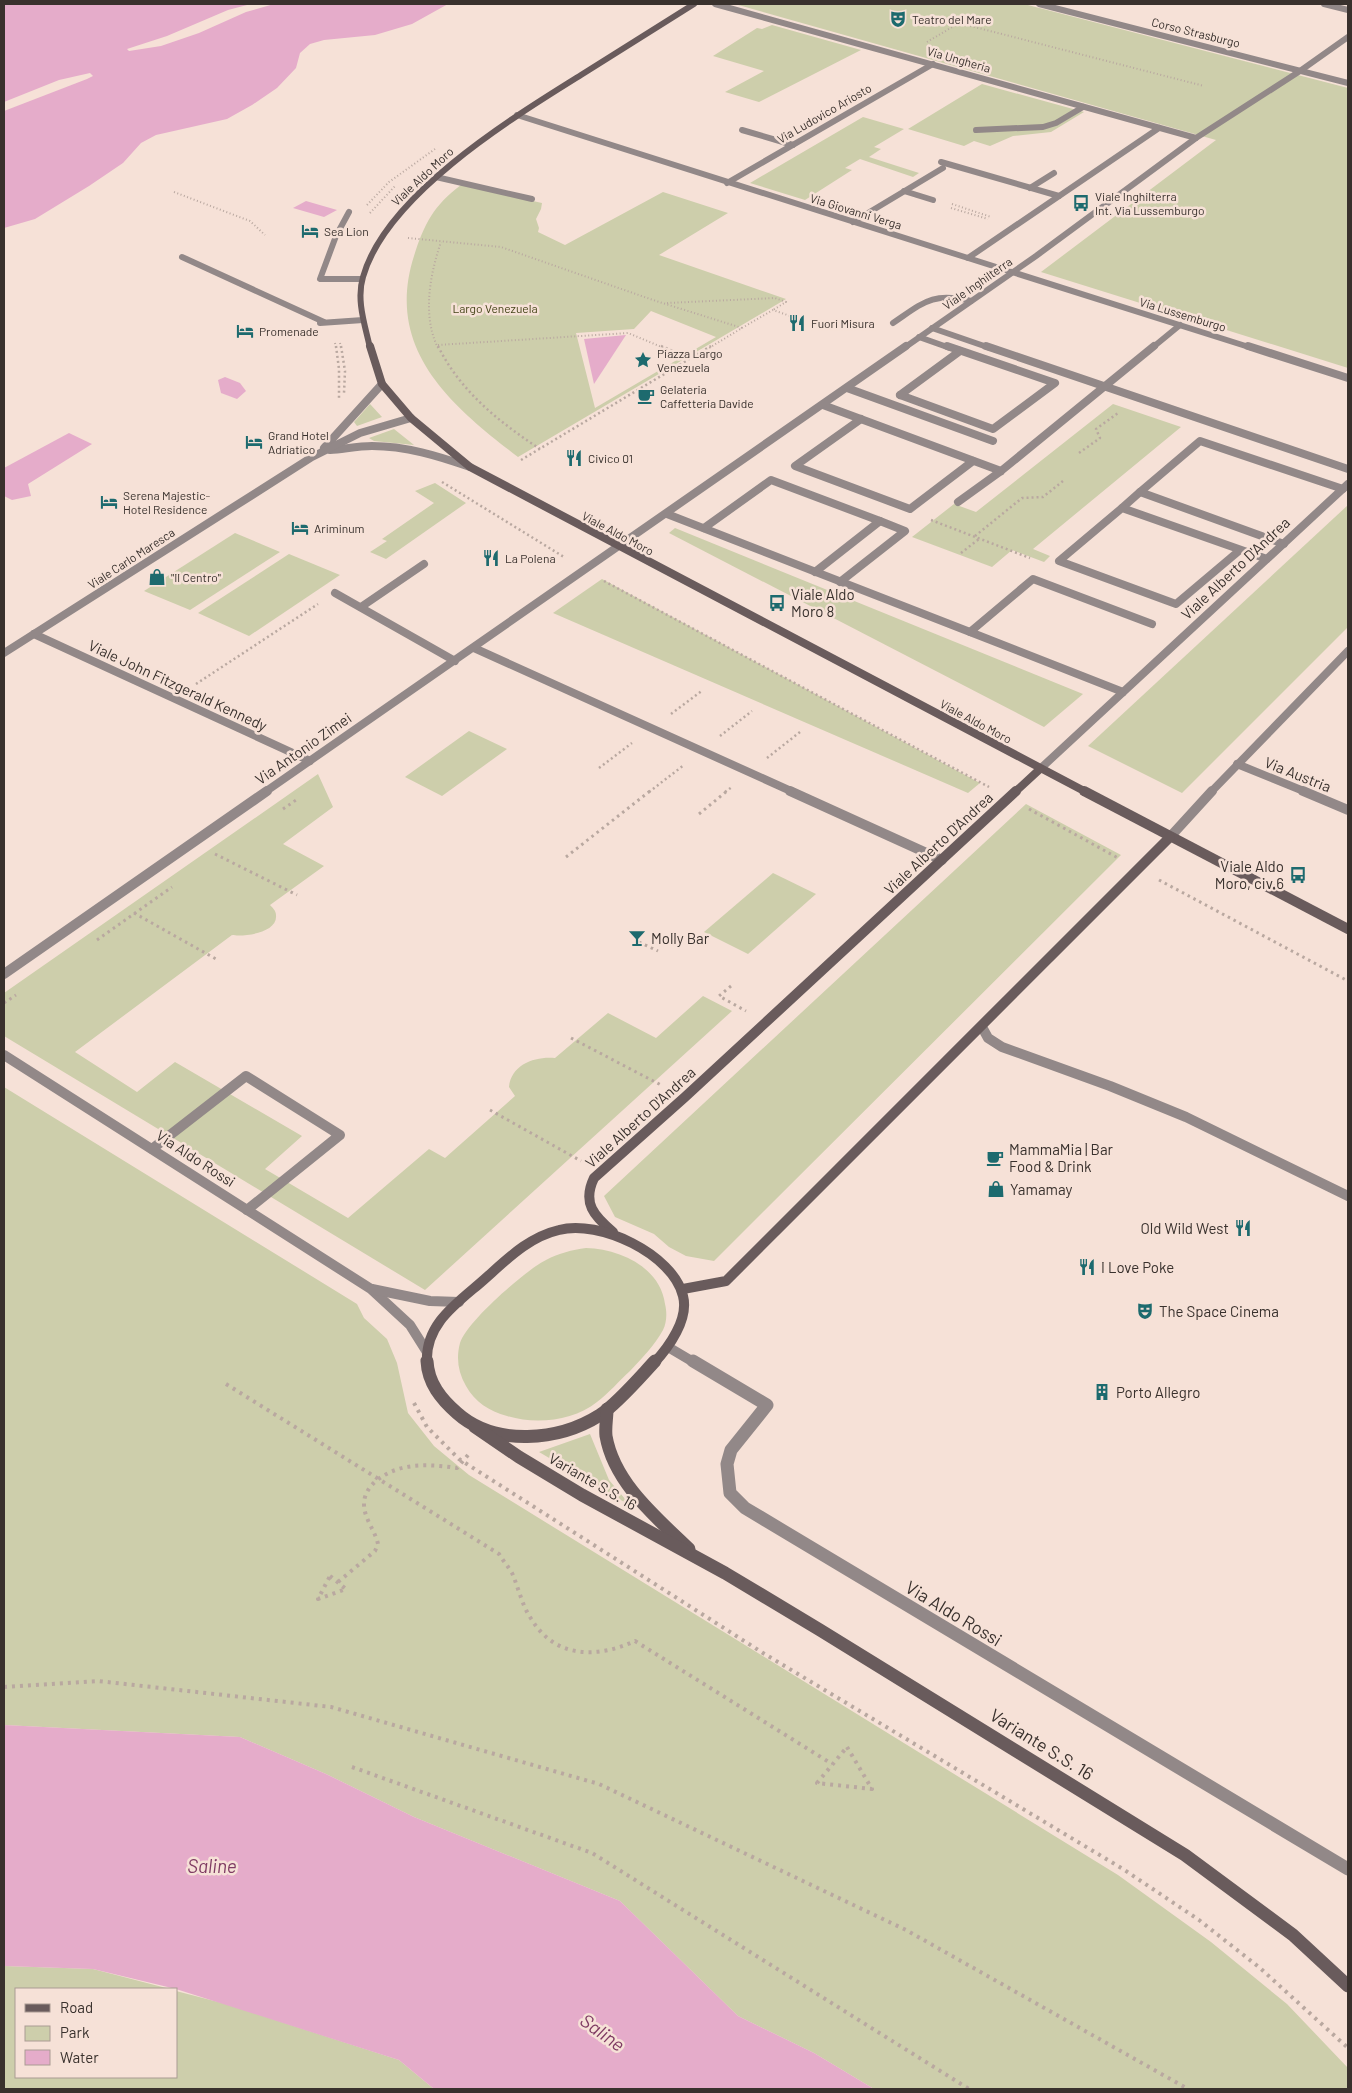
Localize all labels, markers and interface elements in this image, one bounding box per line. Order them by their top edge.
theatre icon: Teatro del Mare [888,9,908,29]
place label: Teatro del Mare [912,12,992,26]
street label: Corso Strasburgo [1150,14,1242,50]
street label: Via Ungheria [926,43,992,75]
street label: Via Ludovico Ariosto [774,80,874,146]
street label: Viale Aldo Moro [388,144,456,208]
place label: Viale Inghilterra Int. Via Lussemburgo [1095,189,1204,217]
street label: Via Giovanni Verga [808,190,904,232]
bus stop icon: Viale Inghilterra Int. Via Lussemburgo [1071,193,1091,213]
hotel icon: Sea Lion [300,221,320,241]
place label: Sea Lion [324,224,369,238]
street label: Viale Inghilterra [940,254,1014,312]
street label: Via Lussemburgo [1138,294,1228,334]
park label: Largo Venezuela [452,301,538,315]
restaurant icon: Fuori Misura [787,313,807,333]
place label: Fuori Misura [811,316,875,330]
hotel icon: Promenade [235,321,255,341]
place label: Promenade [259,324,319,338]
place label: Piazza Largo Venezuela [657,346,723,374]
place icon: Piazza Largo Venezuela [633,350,653,370]
place label: Gelateria Caffetteria Davide [660,382,754,410]
cafe icon: Gelateria Caffetteria Davide [636,386,656,406]
place label: Grand Hotel Adriatico [268,428,329,456]
hotel icon: Grand Hotel Adriatico [244,432,264,452]
restaurant icon: Civico 01 [564,448,584,468]
place label: Civico 01 [588,451,633,465]
place label: Serena Majestic- Hotel Residence [123,488,210,516]
hotel icon: Serena Majestic- Hotel Residence [99,492,119,512]
street label: Viale Aldo Moro [580,508,656,558]
street label: Viale Alberto D'Andrea [1177,513,1293,623]
hotel icon: Ariminum [290,518,310,538]
place label: Ariminum [314,521,365,535]
street label: Viale Carlo Maresca [85,525,177,591]
restaurant icon: La Polena [481,548,501,568]
place label: La Polena [505,551,556,565]
shop icon: "Il Centro" [147,567,167,587]
place label: "Il Centro" [171,570,221,584]
place label: Viale Aldo Moro 8 [791,585,855,620]
bus stop icon: Viale Aldo Moro 8 [767,593,787,613]
street label: Viale John Fitzgerald Kennedy [86,636,270,734]
street label: Viale Aldo Moro [938,696,1014,746]
street label: Via Antonio Zimei [251,708,355,788]
street label: Via Austria [1262,753,1334,795]
street label: Viale Alberto D'Andrea [880,788,996,898]
place label: Viale Aldo Moro, civ.6 [1215,857,1284,892]
bus stop icon: Viale Aldo Moro, civ.6 [1288,865,1308,885]
bar icon: Molly Bar [627,928,647,948]
place label: Molly Bar [651,929,710,947]
street label: Viale Alberto D'Andrea [581,1063,699,1171]
street label: Via Aldo Rossi [153,1126,239,1190]
place label: MammaMia | Bar Food & Drink [1009,1140,1114,1175]
cafe icon: MammaMia | Bar Food & Drink [985,1148,1005,1168]
shop icon: Yamamay [986,1179,1006,1199]
place label: Yamamay [1010,1180,1073,1198]
restaurant icon: Old Wild West [1233,1218,1253,1238]
place label: Old Wild West [1140,1219,1229,1237]
restaurant icon: I Love Poke [1077,1257,1097,1277]
place label: I Love Poke [1101,1258,1174,1276]
theatre icon: The Space Cinema [1135,1301,1155,1321]
place label: The Space Cinema [1159,1302,1279,1320]
building icon: Porto Allegro [1092,1382,1112,1402]
place label: Porto Allegro [1116,1383,1200,1401]
street label: Variante S.S. 16 [546,1449,640,1513]
street label: Via Aldo Rossi [902,1576,1006,1650]
street label: Variante S.S. 16 [986,1703,1098,1785]
water label: Saline [187,1854,237,1877]
legend [15,1988,178,2078]
text: Road [60,1998,93,2016]
water label: Saline [576,2008,630,2056]
text: Park [60,2023,90,2041]
text: Water [60,2048,99,2066]

